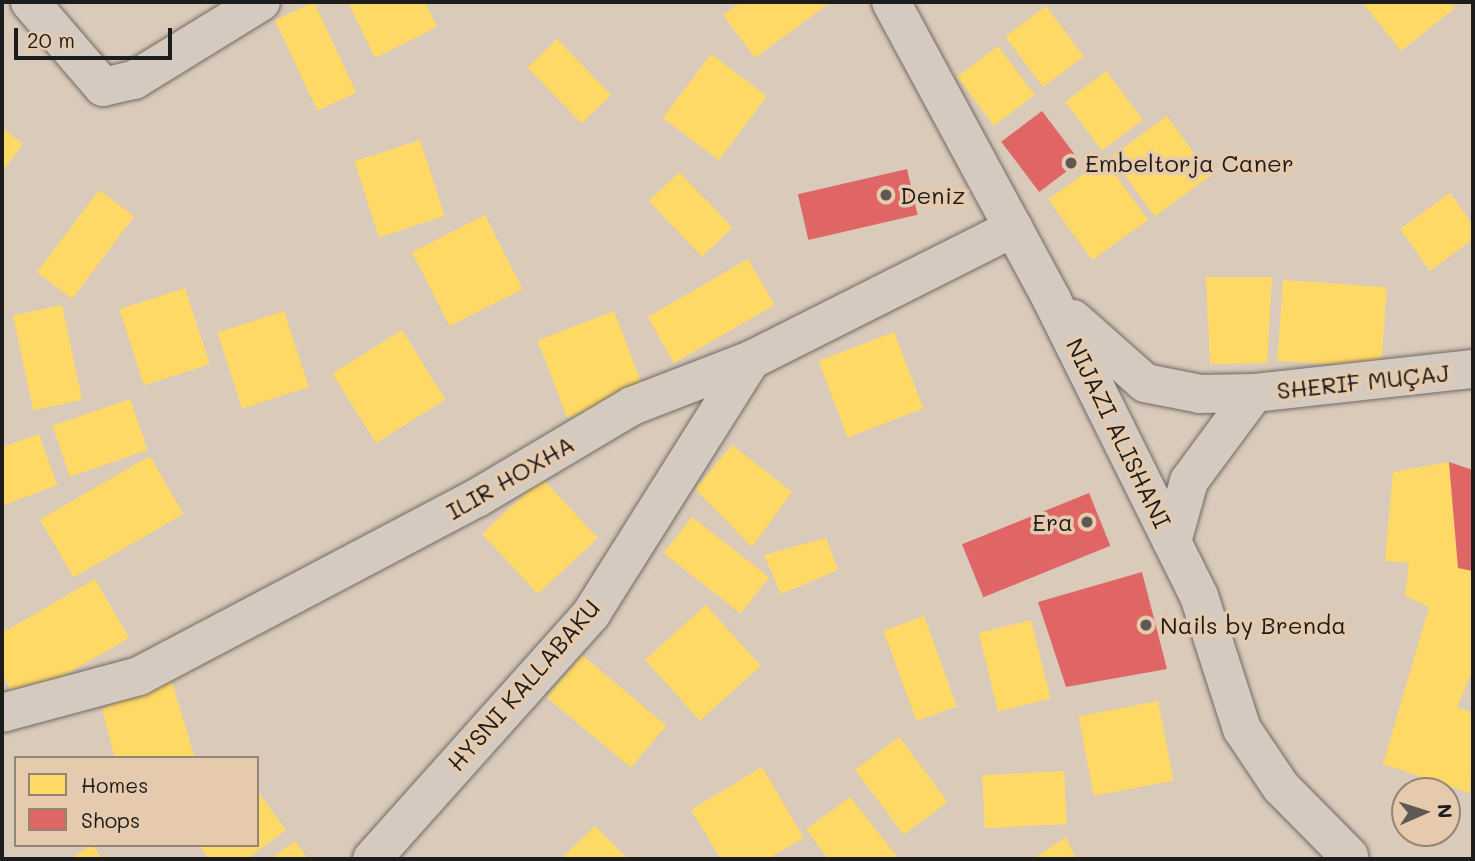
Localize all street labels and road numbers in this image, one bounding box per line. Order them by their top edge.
street label: NIJAZI ALISHANI [1061,333,1177,533]
street label: SHERIF MUÇAJ [1275,358,1451,404]
street label: ILIR HOXHA [441,429,579,525]
street label: HYSNI KALLABAKU [441,594,605,776]

